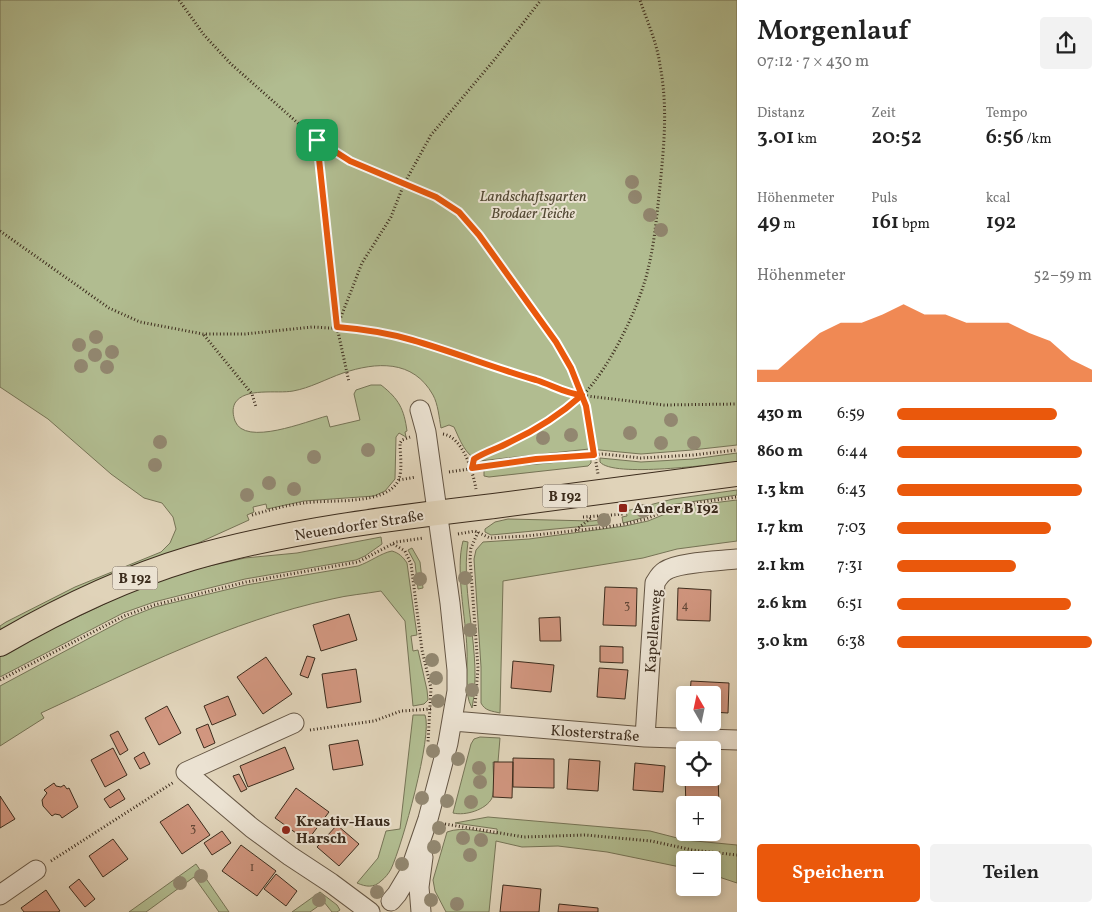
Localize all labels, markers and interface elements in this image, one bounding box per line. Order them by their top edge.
text: Morgenlauf [757,12,909,51]
button: share [1040,17,1092,69]
text: 07:12 · 7 × 430 m [757,51,869,73]
text: Distanz [757,104,805,123]
text: Zeit [871,104,896,123]
text: Tempo [986,104,1027,123]
pin [296,119,338,161]
text: 3.01 [757,123,794,152]
text: 20:52 [871,123,922,152]
text: 6:56 [986,123,1024,152]
icon: arrive [303,126,331,154]
text: km [794,130,817,149]
text: /km [1024,130,1052,149]
park label: Landschaftsgarten Brodaer Teiche [479,187,587,225]
text: Höhenmeter [757,189,835,208]
text: Puls [871,189,898,208]
text: kcal [986,189,1011,208]
text: 49 [757,208,780,237]
text: 161 [871,208,899,237]
text: 192 [986,208,1016,237]
text: m [780,215,796,234]
text: bpm [899,215,930,234]
text: Höhenmeter [757,265,846,287]
text: 52–59 m [1034,265,1092,287]
text: 430 m [757,403,803,425]
text: 6:59 [837,403,865,425]
text: 860 m [757,441,803,463]
text: 6:44 [837,441,868,463]
text: 1.3 km [757,479,804,501]
text: 6:43 [837,479,866,501]
road number: B 192 [542,484,588,508]
place label: An der B 192 [633,499,719,520]
marker: An der B 192 [617,502,629,514]
street label: Neuendorfer Straße [293,506,425,547]
text: 1.7 km [757,517,804,539]
text: 7:03 [837,517,866,539]
text: 2.1 km [757,555,805,577]
text: 7:31 [837,555,863,577]
road number: B 192 [112,566,158,590]
street label: Kapellenweg [641,588,668,674]
text: 2.6 km [757,593,807,615]
text: 6:51 [837,593,863,615]
house number: 3 [624,598,630,614]
house number: 4 [681,598,689,614]
text: 3.0 km [757,631,808,653]
text: 6:38 [837,631,865,653]
north arrow [676,686,721,731]
map controls [676,686,721,896]
street label: Klosterstraße [550,721,640,748]
button: locate [676,741,721,786]
button: + [676,796,721,841]
place label: Kreativ-Haus Harsch [296,812,390,850]
house number: 3 [190,821,196,837]
marker: Kreativ-Haus Harsch [280,824,292,836]
button: Speichern [757,844,920,902]
button: Teilen [930,844,1092,902]
button: − [676,851,721,896]
house number: 1 [250,860,254,876]

